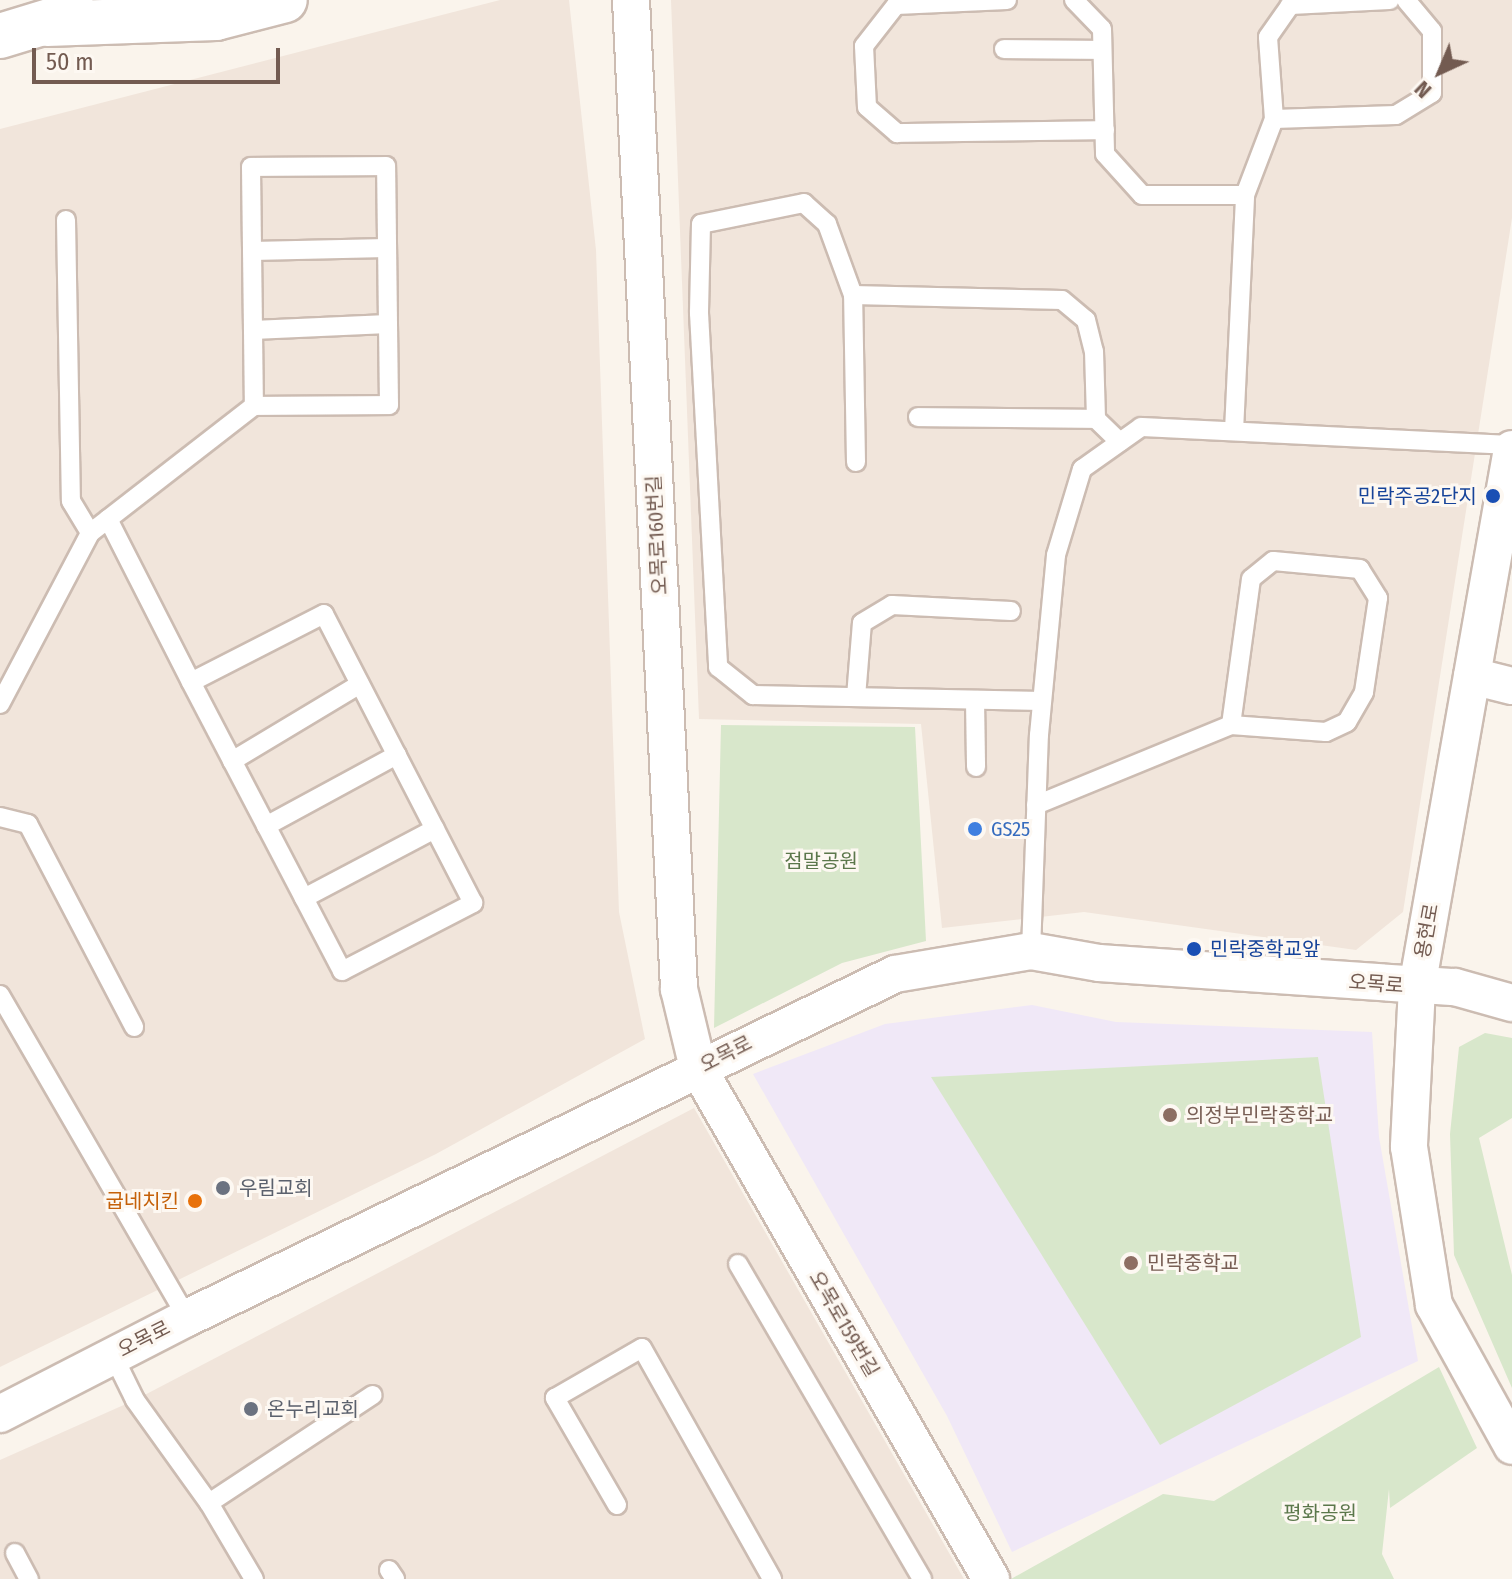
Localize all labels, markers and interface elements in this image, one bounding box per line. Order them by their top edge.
scale bar [36,32,284,82]
north arrow [1400,32,1480,112]
text: 50 m [46,48,94,76]
text: N [1409,75,1437,104]
street label: 오목로160번길 [642,474,672,596]
place label: 민락주공2단지 [1358,484,1477,508]
marker: 민락주공2단지 [1484,487,1502,505]
place label: GS25 [991,817,1030,841]
marker: GS25 [966,820,984,838]
park label: 점말공원 [784,849,858,873]
street label: 용현로 [1410,902,1444,960]
place label: 민락중학교앞 [1210,937,1320,961]
marker: 민락중학교앞 [1185,940,1203,958]
street label: 오목로 [1348,970,1404,998]
street label: 오목로 [696,1031,756,1077]
place label: 의정부민락중학교 [1186,1103,1333,1127]
marker: 의정부민락중학교 [1161,1106,1179,1124]
place label: 우림교회 [239,1176,313,1200]
marker: 우림교회 [214,1179,232,1197]
place label: 굽네치킨 [105,1189,179,1213]
marker: 굽네치킨 [186,1192,204,1210]
place label: 민락중학교 [1147,1251,1239,1275]
marker: 민락중학교 [1122,1254,1140,1272]
street label: 오목로159번길 [804,1267,884,1381]
street label: 오목로 [114,1316,174,1362]
place label: 온누리교회 [267,1397,359,1421]
marker: 온누리교회 [242,1400,260,1418]
park label: 평화공원 [1283,1501,1357,1525]

